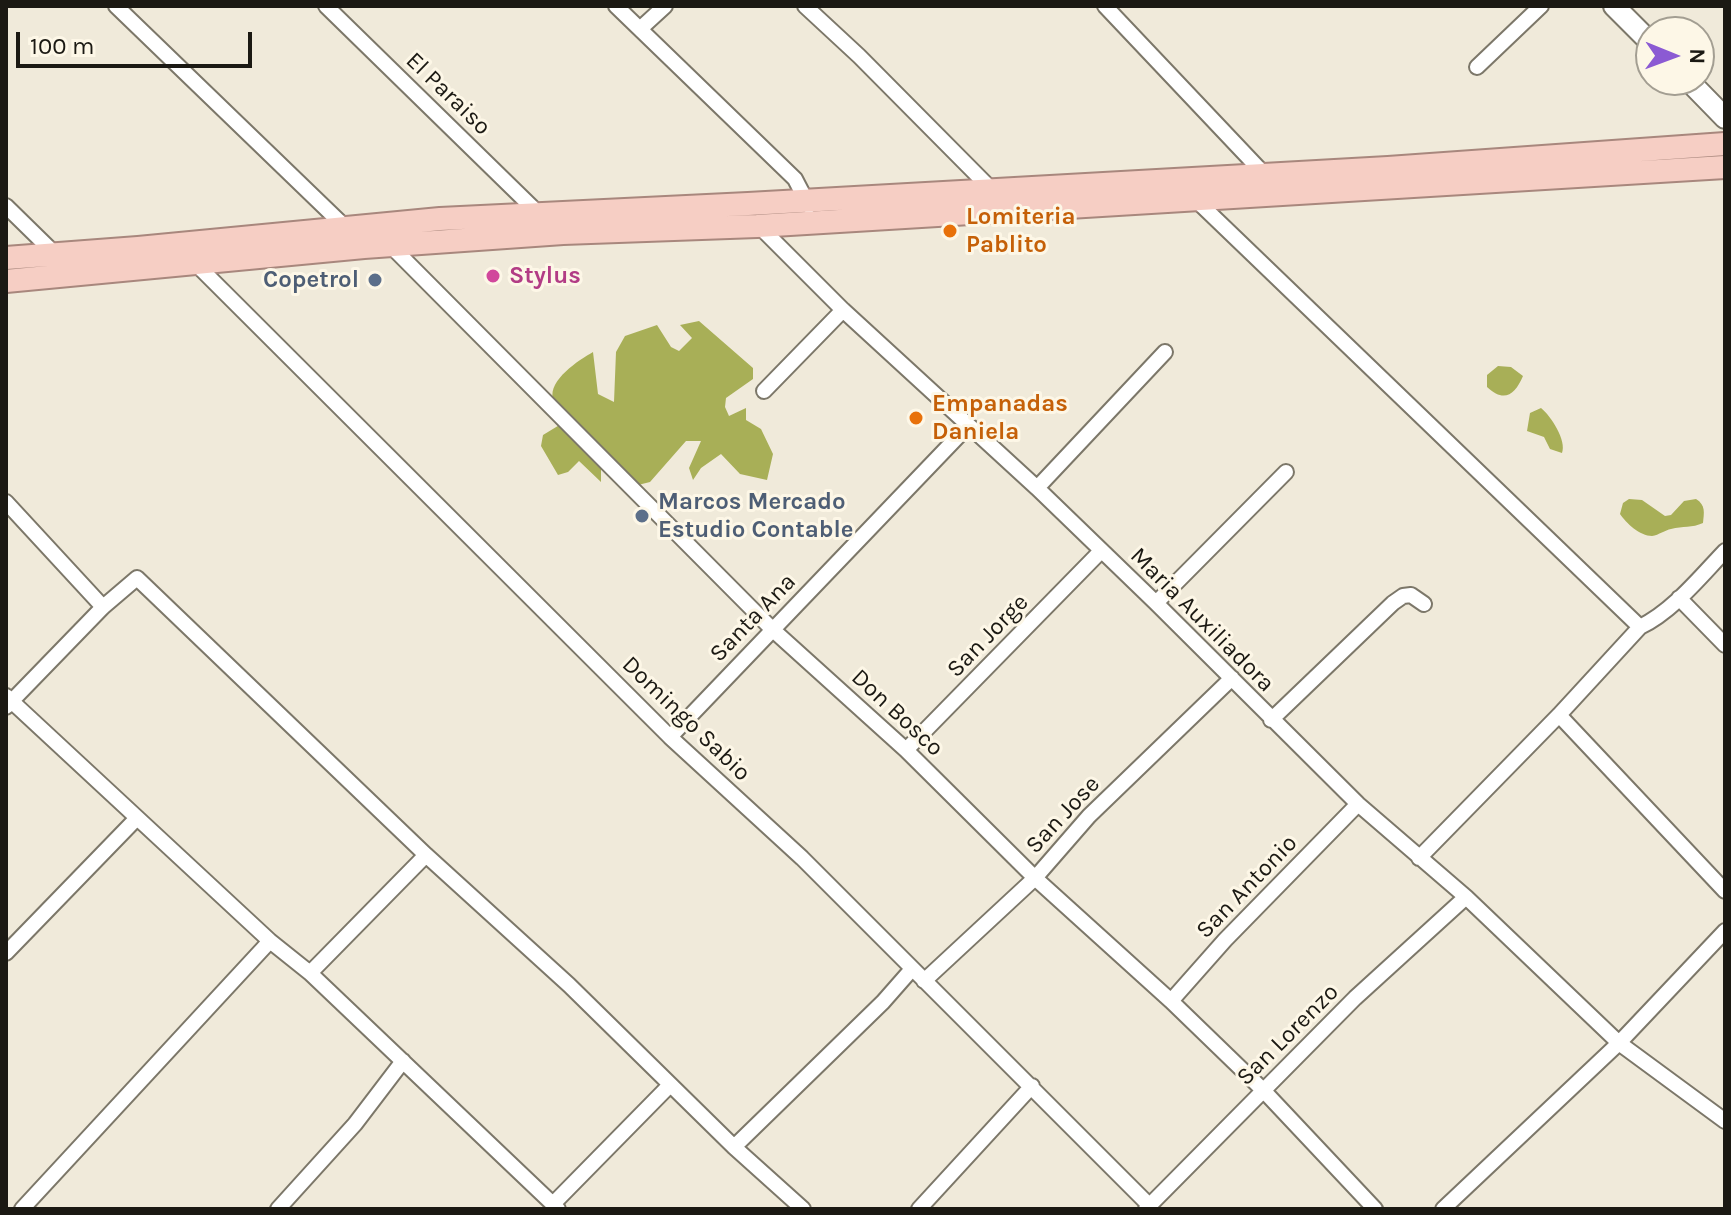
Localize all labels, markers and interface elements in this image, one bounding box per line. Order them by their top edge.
scale bar [20,16,256,66]
north arrow [1635,16,1715,96]
text: 100 m [30,32,95,60]
street label: El Paraiso [399,46,497,142]
text: N [1684,48,1710,65]
place label: Lomiteria Pablito [966,203,1076,259]
marker: Lomiteria Pablito [941,222,959,240]
place label: Stylus [509,262,581,290]
place label: Copetrol [263,266,359,294]
marker: Stylus [484,267,502,285]
marker: Copetrol [366,271,384,289]
place label: Empanadas Daniela [932,390,1068,446]
marker: Empanadas Daniela [907,409,925,427]
place label: Marcos Mercado Estudio Contable [658,488,854,544]
marker: Marcos Mercado Estudio Contable [633,507,651,525]
street label: Maria Auxiliadora [1124,542,1280,698]
street label: Santa Ana [704,568,802,668]
street label: San Jorge [941,588,1035,684]
street label: Domingo Sabio [616,650,756,788]
street label: Don Bosco [845,663,949,763]
street label: San Jose [1020,770,1106,860]
street label: San Antonio [1190,829,1304,945]
street label: San Lorenzo [1231,978,1345,1092]

